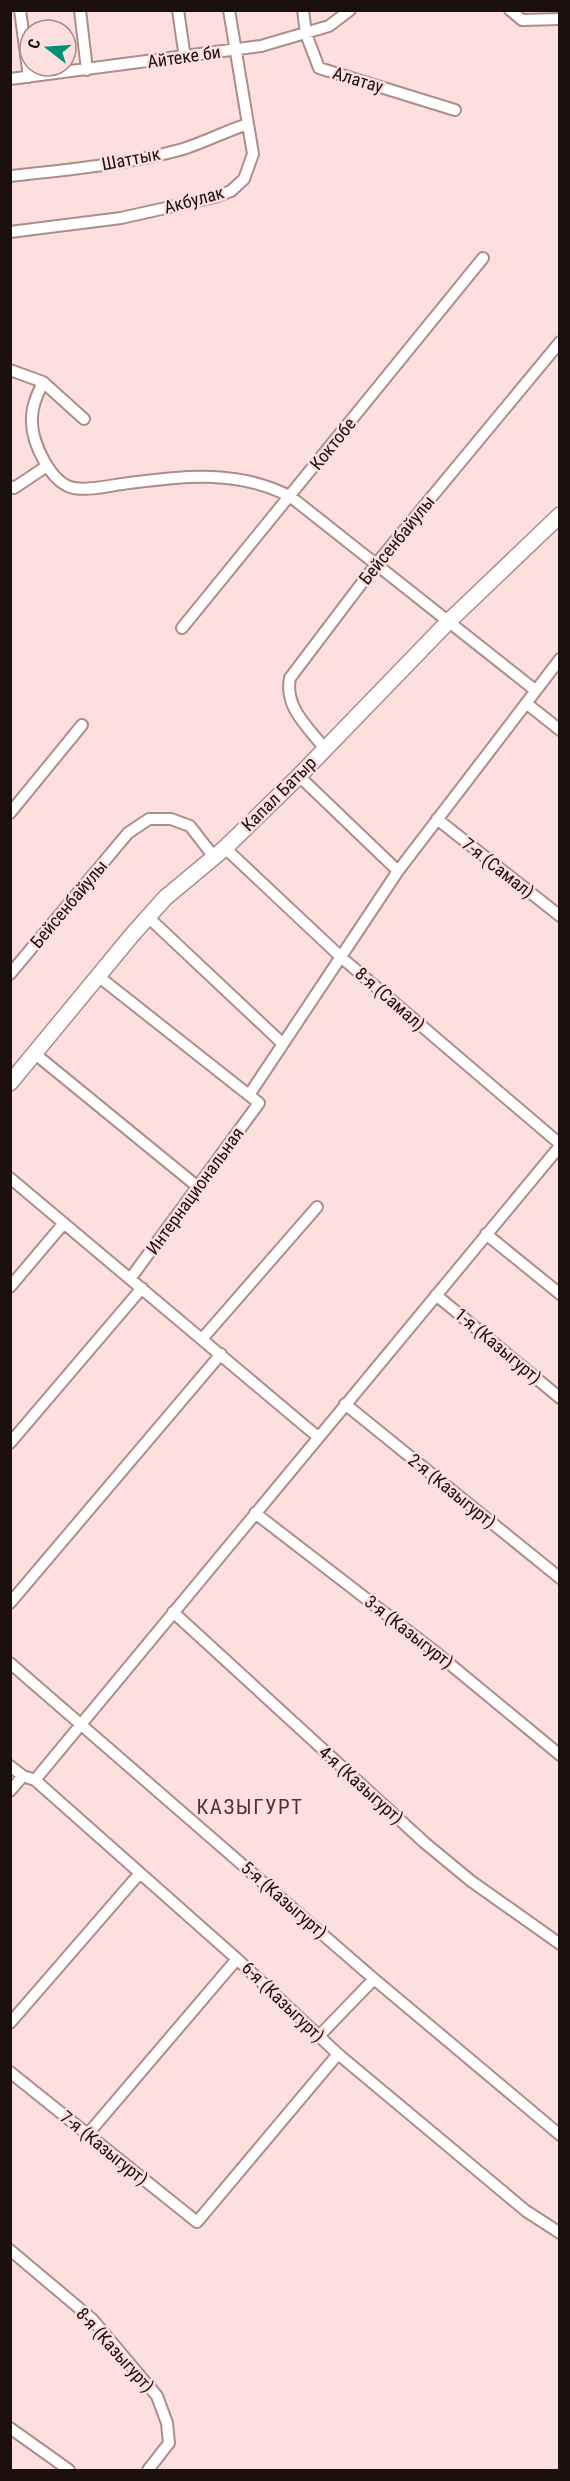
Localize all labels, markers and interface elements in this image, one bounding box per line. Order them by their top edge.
north arrow [18,18,78,78]
text: С [24,37,45,51]
street label: Айтеке би [146,41,222,72]
street label: Алатау [330,62,386,97]
street label: Шаттык [100,142,162,174]
street label: Акбулак [162,181,227,218]
street label: Коктобе [305,413,360,474]
street label: Бейсенбайулы [354,491,439,588]
street label: Капал Батыр [237,752,320,835]
street label: 7-я (Самал) [457,833,539,903]
street label: Бейсенбайулы [26,855,112,952]
street label: 8-я (Самал) [350,963,430,1035]
street label: Интернациональная [141,1123,248,1258]
street label: 1-я (Казыгурт) [450,1303,546,1389]
street label: 2-я (Казыгурт) [404,1449,500,1533]
street label: 3-я (Казыгурт) [360,1591,458,1673]
street label: 4-я (Казыгурт) [314,1741,408,1829]
district label: КАЗЫГУРТ [197,1795,303,1819]
street label: 5-я (Казыгурт) [237,1857,331,1943]
street label: 6-я (Казыгурт) [237,1957,329,2047]
street label: 7-я (Казыгурт) [56,2106,152,2190]
street label: 8-я (Казыгурт) [71,2303,159,2397]

